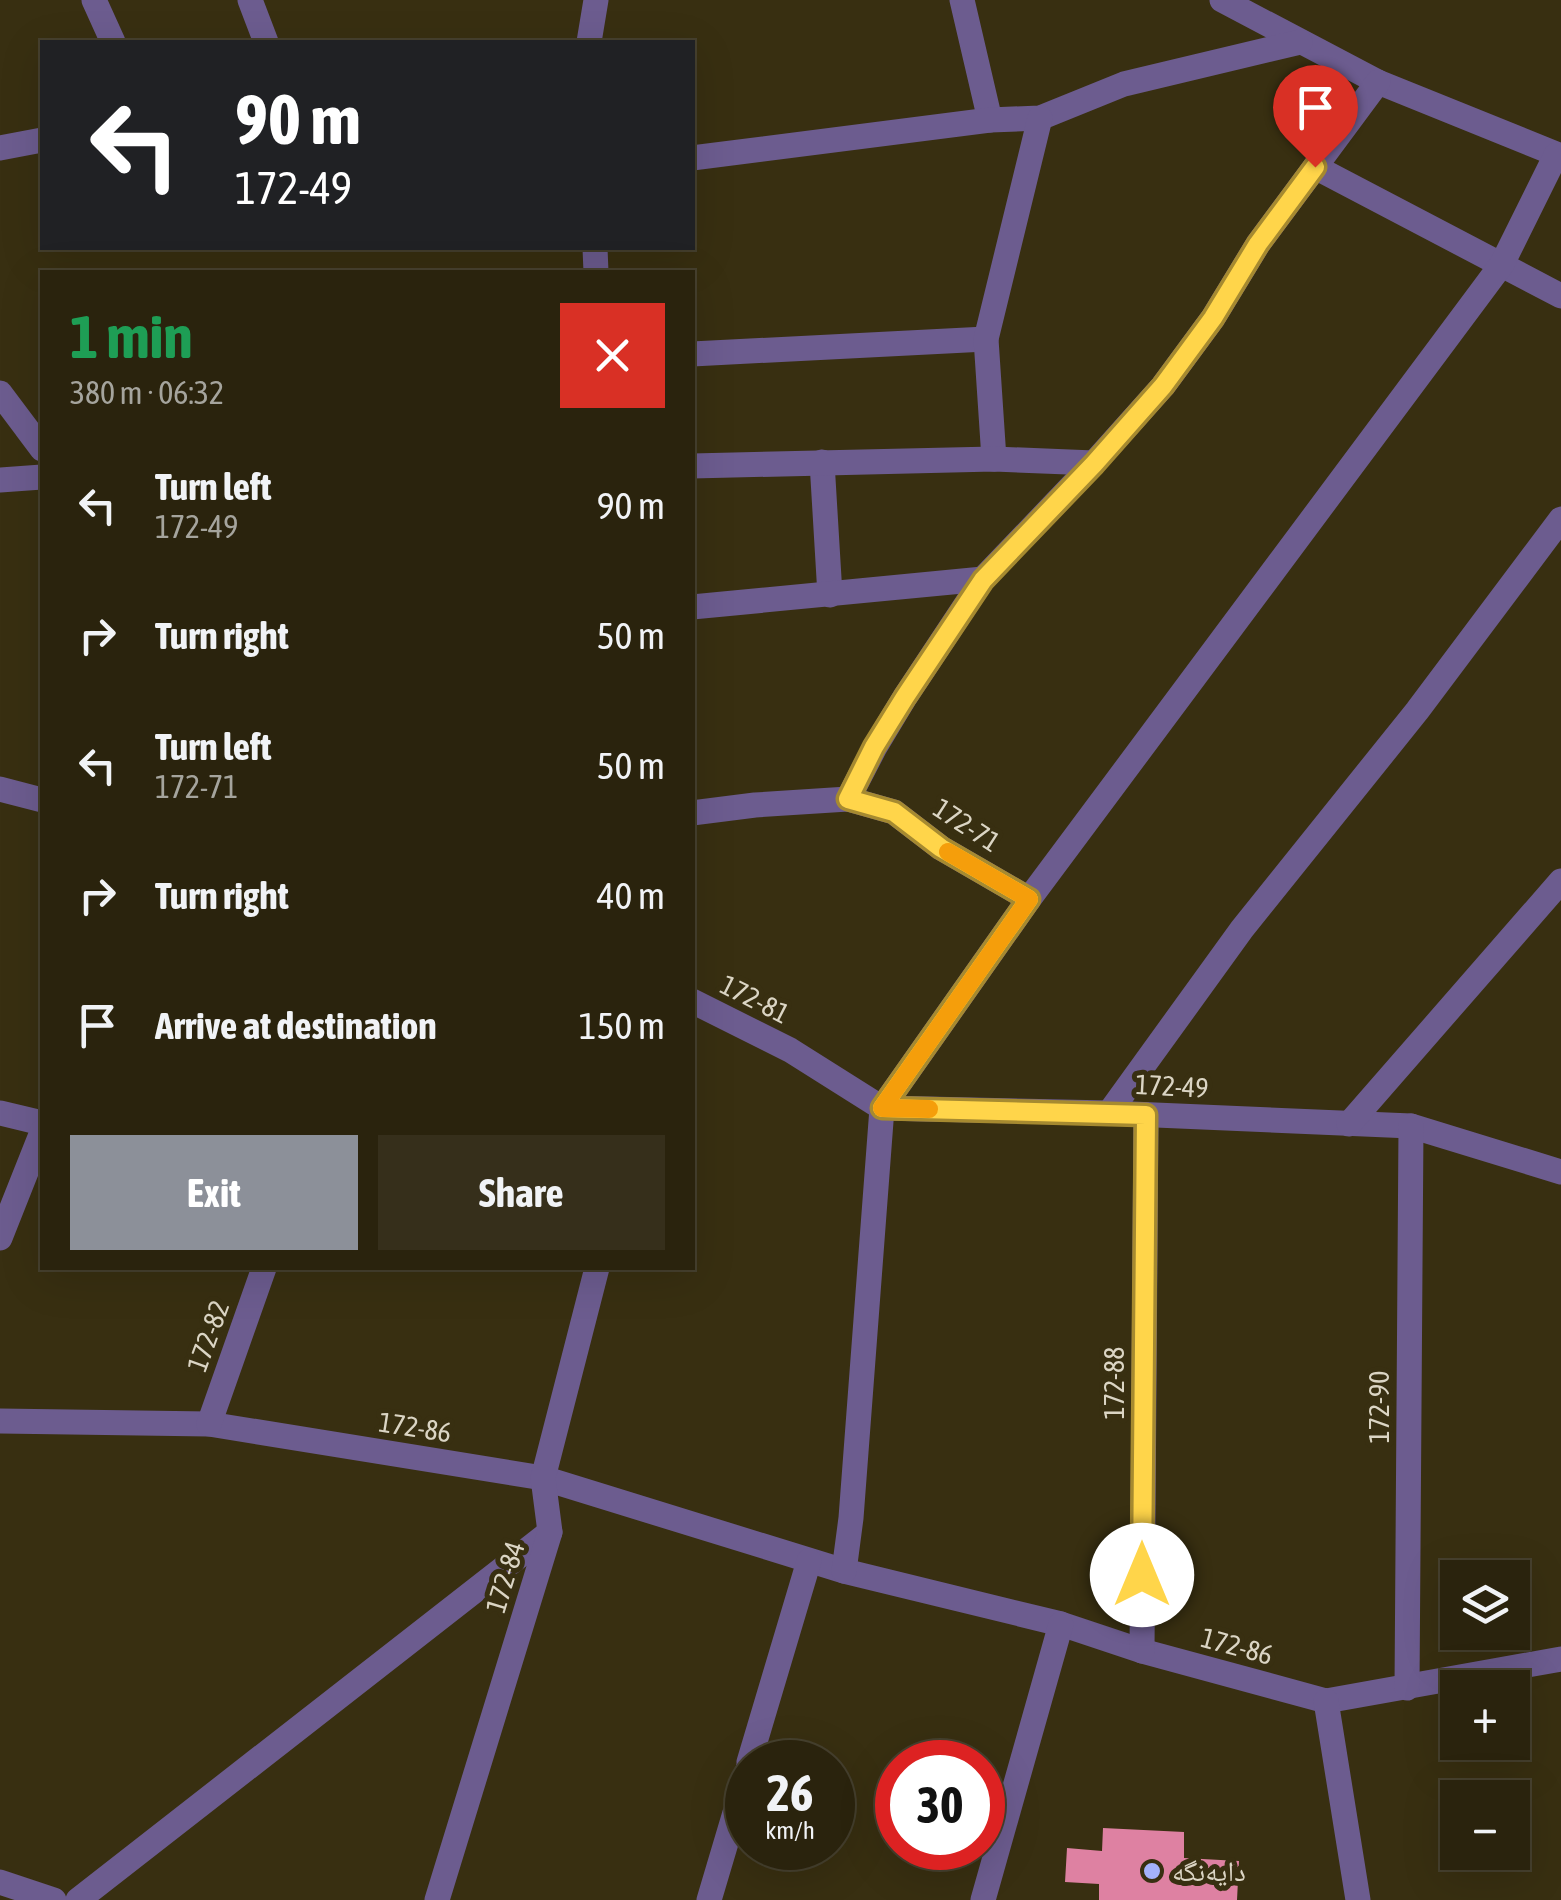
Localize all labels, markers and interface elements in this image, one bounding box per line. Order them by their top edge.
pin [1273,65,1358,168]
text: 90 m [235,79,361,159]
icon: left [70,80,200,210]
icon: arrive [1288,80,1343,135]
text: 172-49 [235,162,352,214]
text: 1 min [70,302,193,371]
button: close [560,303,665,408]
text: 380 m · 06:32 [70,374,224,411]
text: Turn left [155,465,271,508]
icon: left [70,478,125,533]
text: 90 m [597,484,665,527]
text: 172-49 [155,508,238,545]
icon: right [70,608,125,663]
text: Turn right [155,614,289,657]
text: 50 m [597,614,665,657]
text: Turn left [155,725,271,768]
icon: left [70,738,125,793]
text: 50 m [597,744,665,787]
text: 172-71 [155,768,238,805]
street label: 172-71 [928,792,1006,858]
icon: right [70,868,125,923]
text: Turn right [155,874,289,917]
text: 40 m [597,874,665,917]
street label: 172-81 [715,968,795,1030]
icon: arrive [70,998,125,1053]
text: Arrive at destination [155,1004,437,1047]
text: 150 m [579,1004,665,1047]
street label: 172-49 [1135,1068,1209,1104]
button: Exit [70,1135,358,1250]
button: Share [378,1135,665,1250]
street label: 172-82 [181,1296,235,1376]
street label: 172-88 [1098,1347,1130,1419]
street label: 172-90 [1363,1371,1395,1443]
street label: 172-86 [377,1406,453,1448]
position arrow [1090,1523,1194,1627]
street label: 172-84 [479,1538,531,1616]
map controls [1440,1560,1530,1870]
button: layers [1440,1560,1530,1650]
street label: 172-86 [1198,1621,1276,1671]
button: + [1440,1670,1530,1760]
speed limit sign: 30 [875,1740,1005,1870]
text: 26 [766,1764,813,1822]
button: − [1440,1780,1530,1870]
text: km/h [765,1816,815,1844]
place label: دایەنگە [1172,1855,1246,1887]
marker: دایەنگە [1141,1860,1163,1882]

